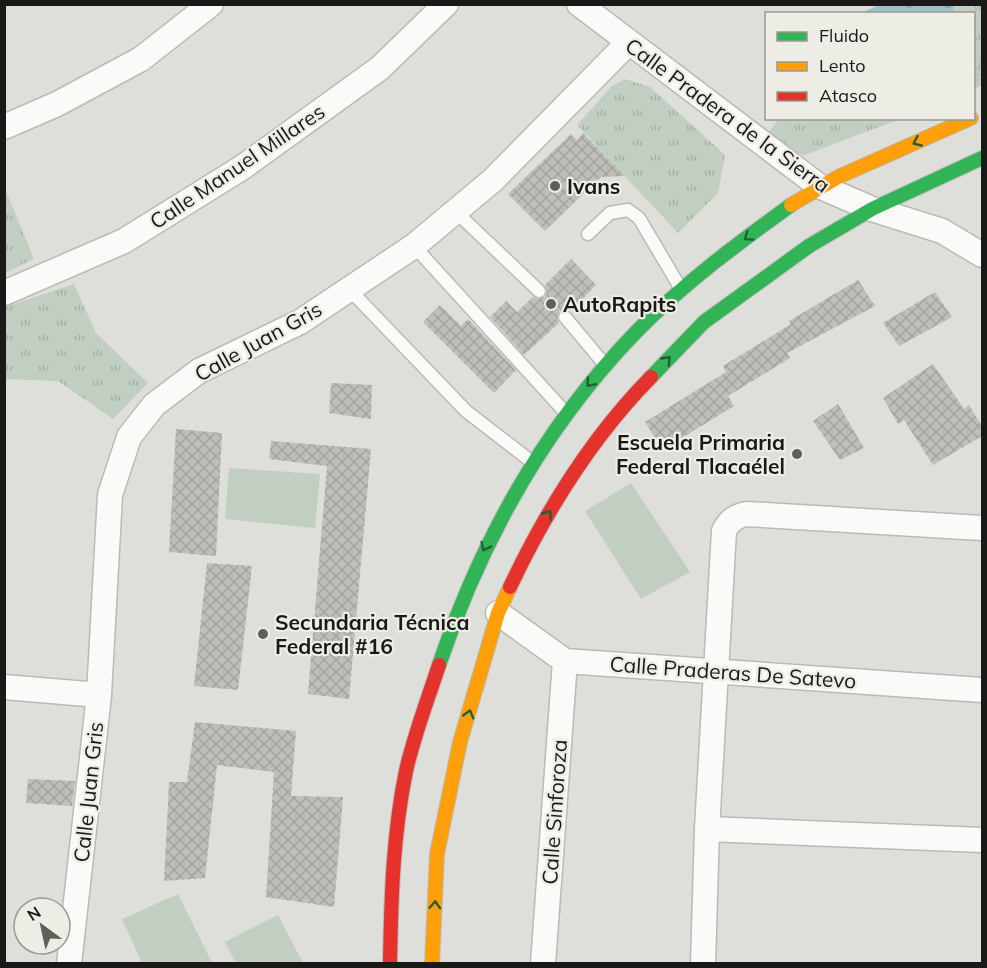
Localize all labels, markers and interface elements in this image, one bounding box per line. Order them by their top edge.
legend [765,12,975,120]
text: Fluido [819,24,869,47]
street label: Calle Pradera de la Sierra [621,32,835,198]
text: Lento [819,54,866,77]
text: Atasco [819,84,877,107]
street label: Calle Manuel Millares [145,98,329,234]
one-way arrow [913,135,924,147]
place label: Ivans [567,173,620,199]
marker: Ivans [548,179,562,193]
one-way arrow [743,230,754,241]
place label: AutoRapits [563,291,676,317]
street label: Calle Juan Gris [190,295,326,387]
marker: AutoRapits [544,297,558,311]
one-way arrow [660,357,671,368]
one-way arrow [586,376,597,387]
place label: Escuela Primaria Federal Tlacaélel [616,429,785,479]
marker: Escuela Primaria Federal Tlacaélel [790,447,804,461]
one-way arrow [541,510,552,521]
one-way arrow [481,540,492,551]
place label: Secundaria Técnica Federal #16 [275,609,470,659]
marker: Secundaria Técnica Federal #16 [256,627,270,641]
street label: Calle Praderas De Satevo [609,650,857,694]
one-way arrow [462,709,474,720]
street label: Calle Juan Gris [68,720,108,864]
street label: Calle Sinforoza [536,739,572,885]
north arrow [12,896,72,956]
one-way arrow [428,901,441,910]
text: N [23,902,44,925]

